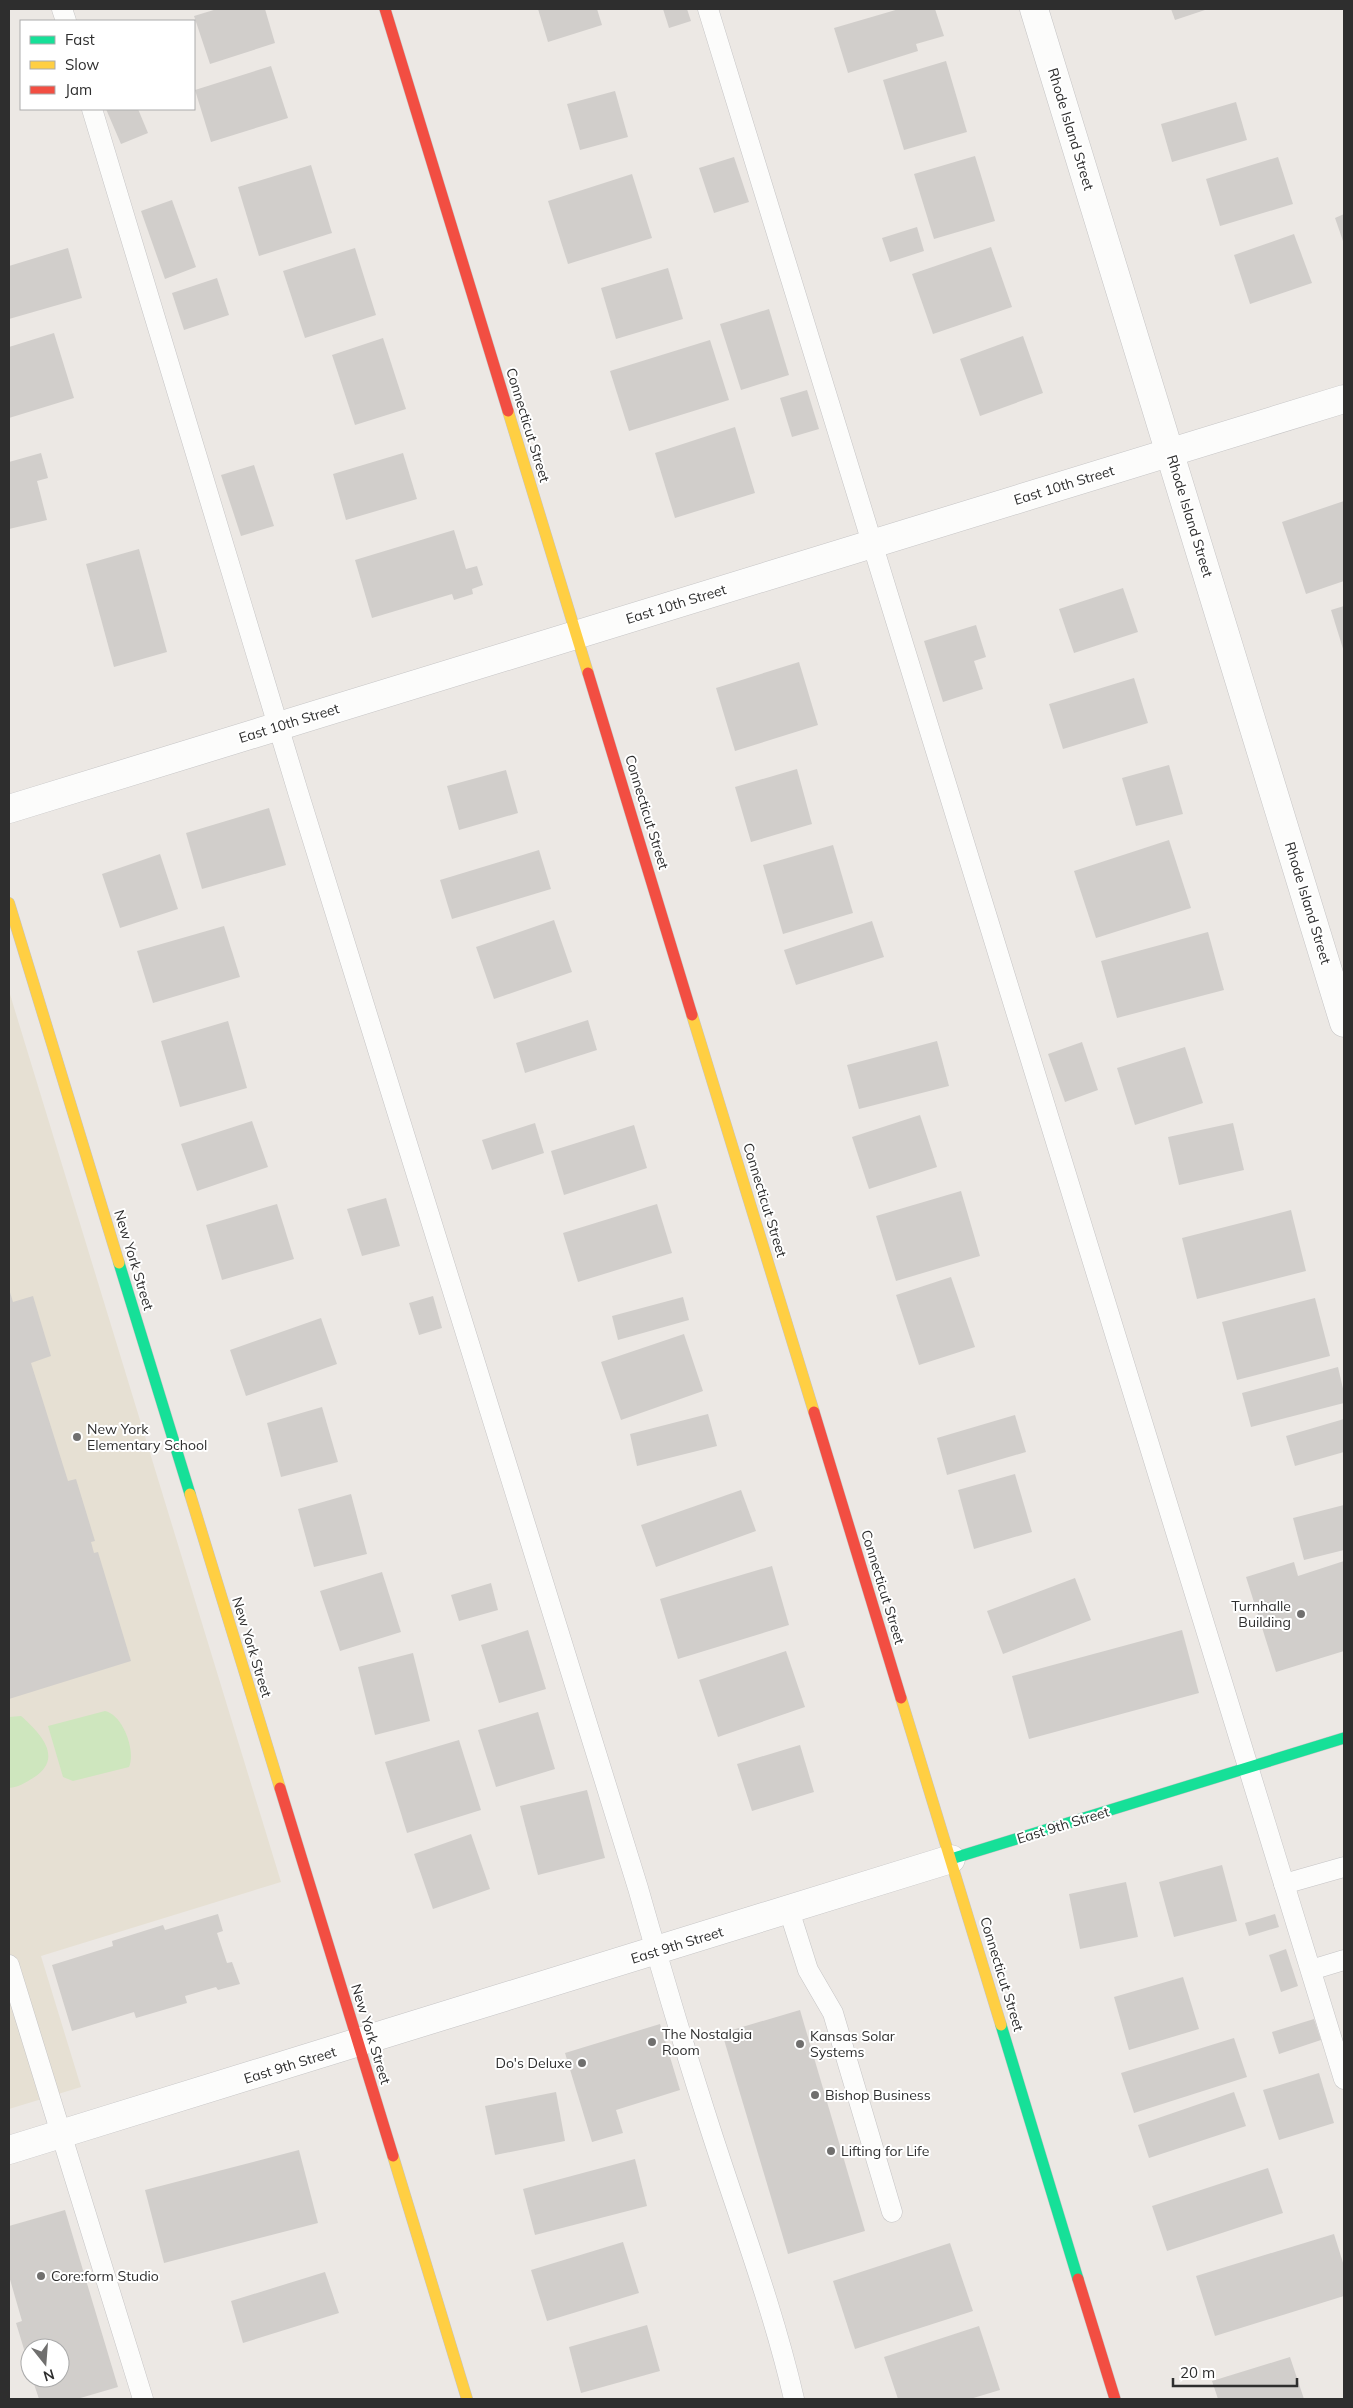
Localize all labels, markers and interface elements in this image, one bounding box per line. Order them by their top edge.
legend [20,20,195,110]
text: Fast [65,30,95,49]
text: Slow [65,55,99,74]
street label: Rhode Island Street [1044,66,1098,192]
text: Jam [65,80,92,99]
street label: Connecticut Street [502,366,554,484]
street label: Rhode Island Street [1163,453,1217,579]
street label: East 10th Street [1012,461,1117,509]
street label: East 10th Street [624,580,729,628]
street label: East 10th Street [237,699,342,747]
street label: Connecticut Street [621,753,673,871]
street label: Rhode Island Street [1281,840,1335,966]
street label: Connecticut Street [739,1141,791,1259]
street label: New York Street [110,1208,158,1312]
place label: New York Elementary School [87,1420,207,1454]
marker: New York Elementary School [71,1431,83,1443]
street label: Connecticut Street [857,1528,909,1646]
street label: New York Street [228,1595,276,1699]
place label: Turnhalle Building [1231,1597,1291,1631]
marker: Turnhalle Building [1295,1608,1307,1620]
street label: East 9th Street [1015,1802,1112,1848]
street label: Connecticut Street [976,1915,1028,2033]
street label: East 9th Street [629,1922,726,1968]
street label: New York Street [347,1982,395,2086]
place label: The Nostalgia Room [662,2025,752,2059]
place label: Kansas Solar Systems [810,2027,896,2061]
marker: The Nostalgia Room [646,2036,658,2048]
marker: Kansas Solar Systems [794,2038,806,2050]
street label: East 9th Street [242,2042,339,2088]
place label: Do's Deluxe [495,2054,572,2072]
marker: Do's Deluxe [576,2057,588,2069]
place label: Bishop Business [825,2086,931,2104]
marker: Bishop Business [809,2089,821,2101]
place label: Lifting for Life [841,2142,929,2160]
marker: Lifting for Life [825,2145,837,2157]
place label: Core:form Studio [51,2267,159,2285]
marker: Core:form Studio [35,2270,47,2282]
north arrow [20,2338,70,2388]
scale bar [1173,2356,1297,2388]
text: 20 m [1180,2363,1215,2382]
text: N [41,2365,56,2386]

